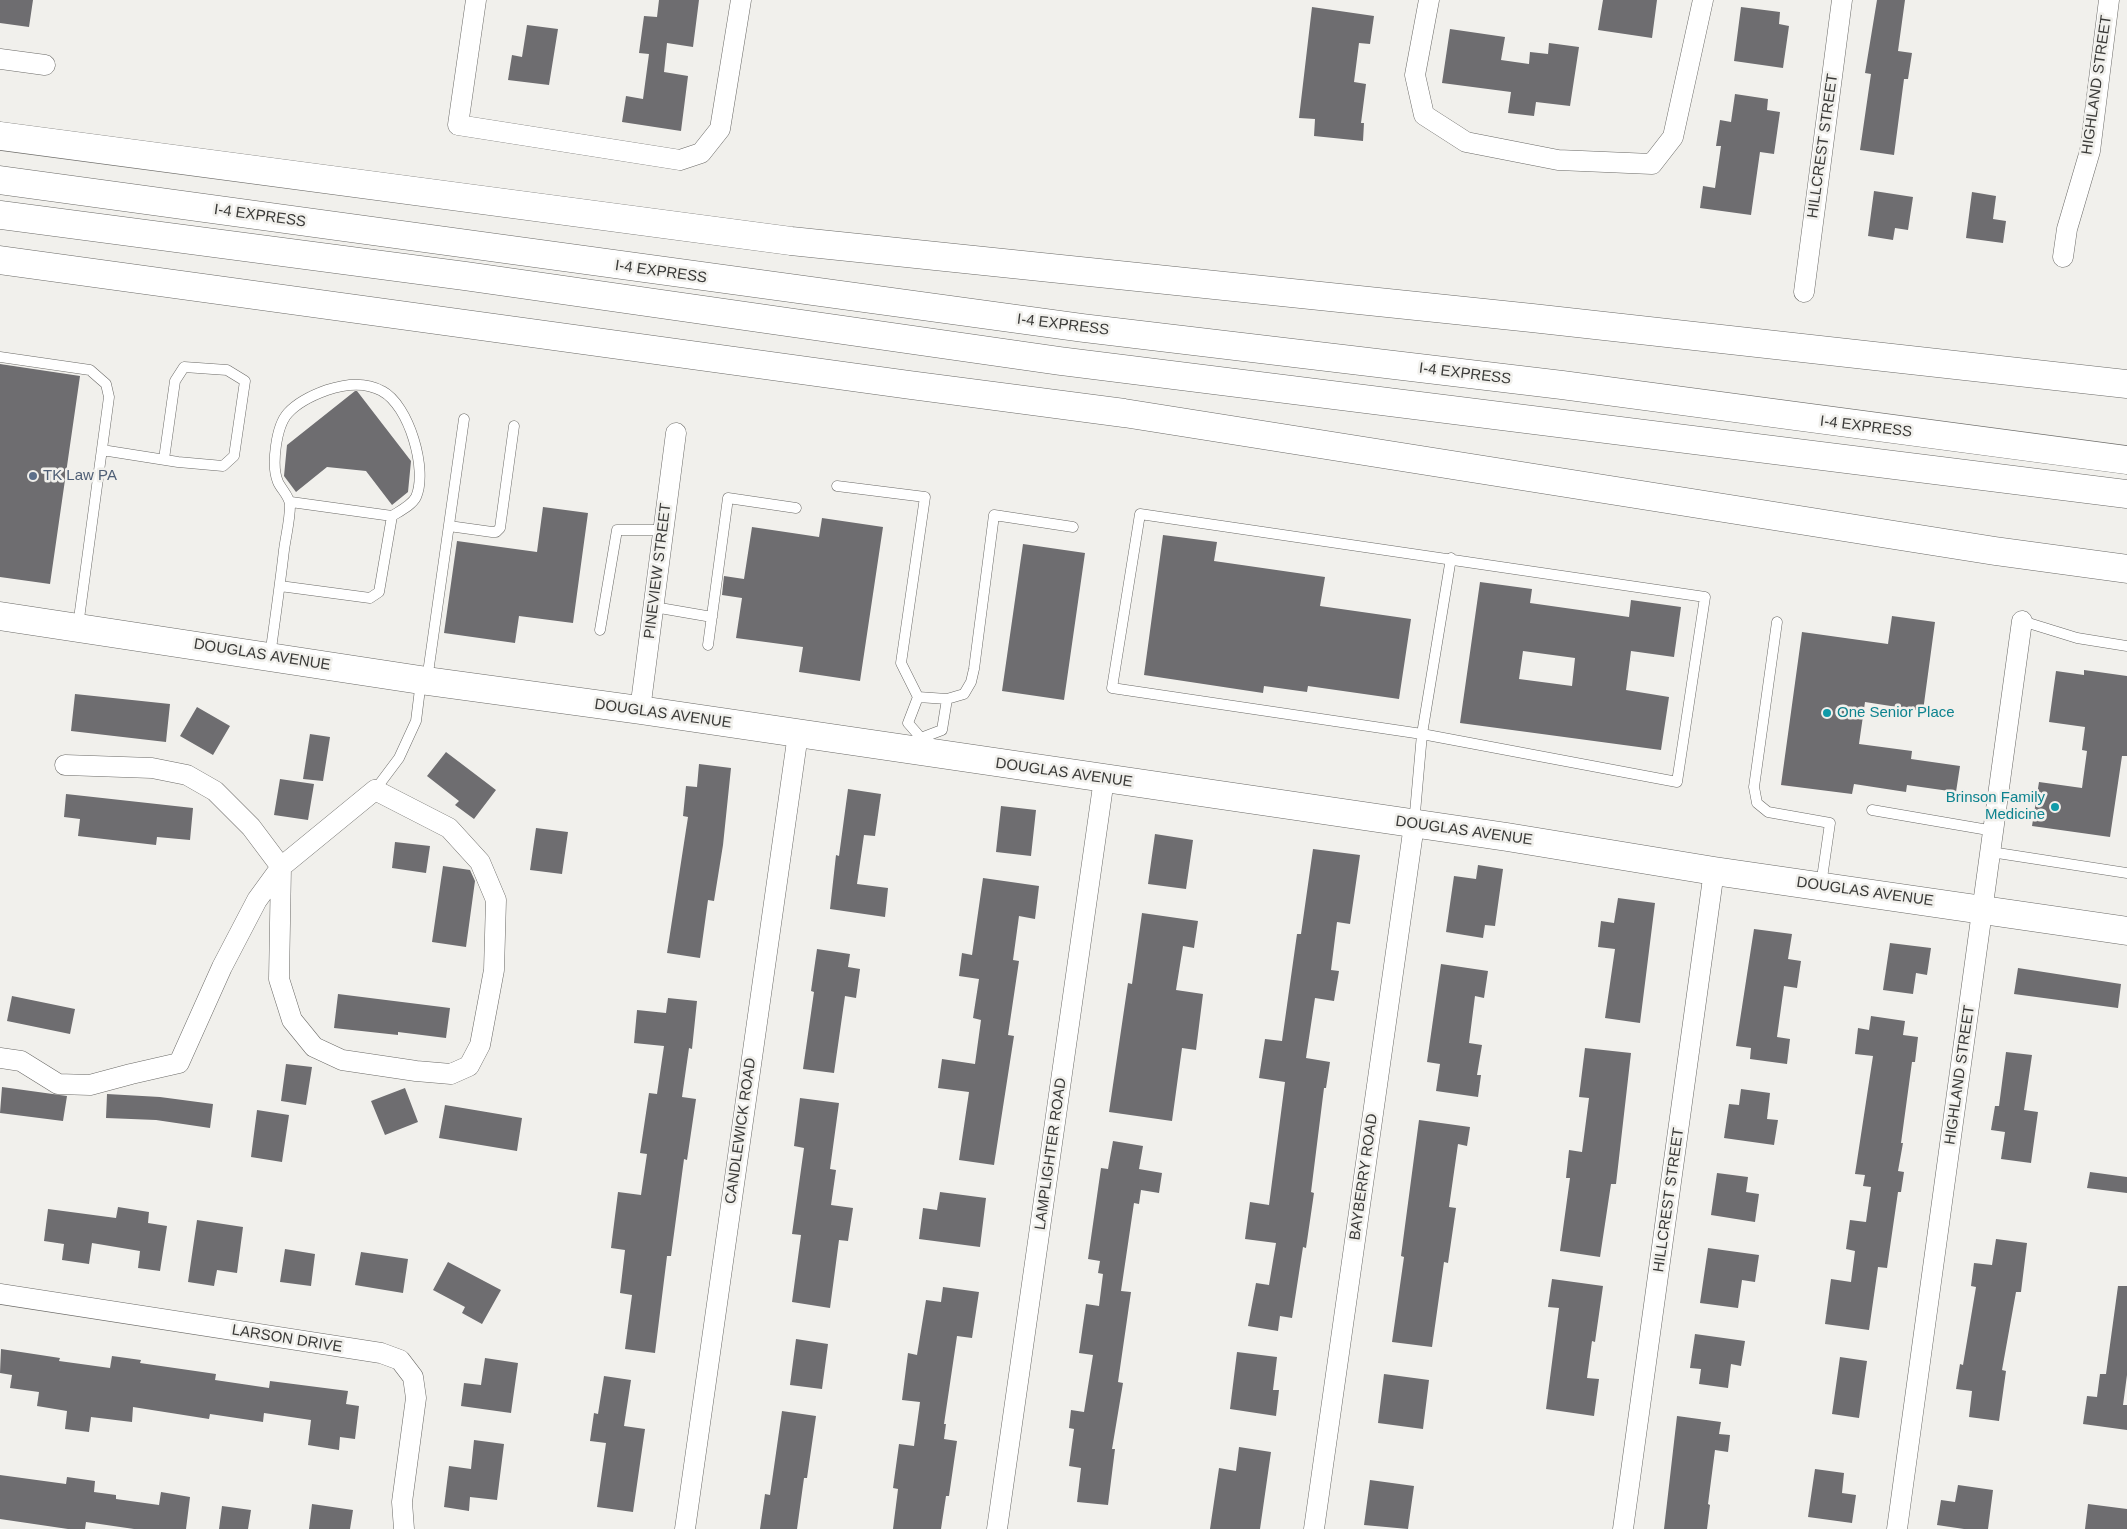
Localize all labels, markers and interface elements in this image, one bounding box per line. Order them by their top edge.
street label: HIGHLAND STREET [2078,14,2116,156]
street label: HILLCREST STREET [1804,73,1842,219]
street label: I-4 EXPRESS [213,201,307,231]
street label: I-4 EXPRESS [614,257,708,287]
street label: I-4 EXPRESS [1016,310,1110,340]
street label: I-4 EXPRESS [1418,359,1512,389]
street label: I-4 EXPRESS [1819,412,1913,442]
place label: TK Law PA [43,467,117,485]
marker: TK Law PA [27,470,39,482]
street label: PINEVIEW STREET [641,502,675,640]
street label: DOUGLAS AVENUE [192,635,332,675]
street label: DOUGLAS AVENUE [593,695,733,733]
place label: One Senior Place [1837,704,1955,722]
marker: One Senior Place [1821,707,1833,719]
street label: DOUGLAS AVENUE [994,754,1134,792]
place label: Brinson Family Medicine [1946,789,2045,824]
marker: Brinson Family Medicine [2049,801,2061,813]
street label: DOUGLAS AVENUE [1394,812,1534,850]
street label: DOUGLAS AVENUE [1795,873,1935,911]
street label: HIGHLAND STREET [1941,1004,1979,1146]
street label: CANDLEWICK ROAD [722,1057,760,1205]
street label: LAMPLIGHTER ROAD [1031,1077,1071,1231]
street label: BAYBERRY ROAD [1346,1112,1382,1242]
street label: HILLCREST STREET [1650,1127,1688,1273]
street label: LARSON DRIVE [230,1321,344,1357]

